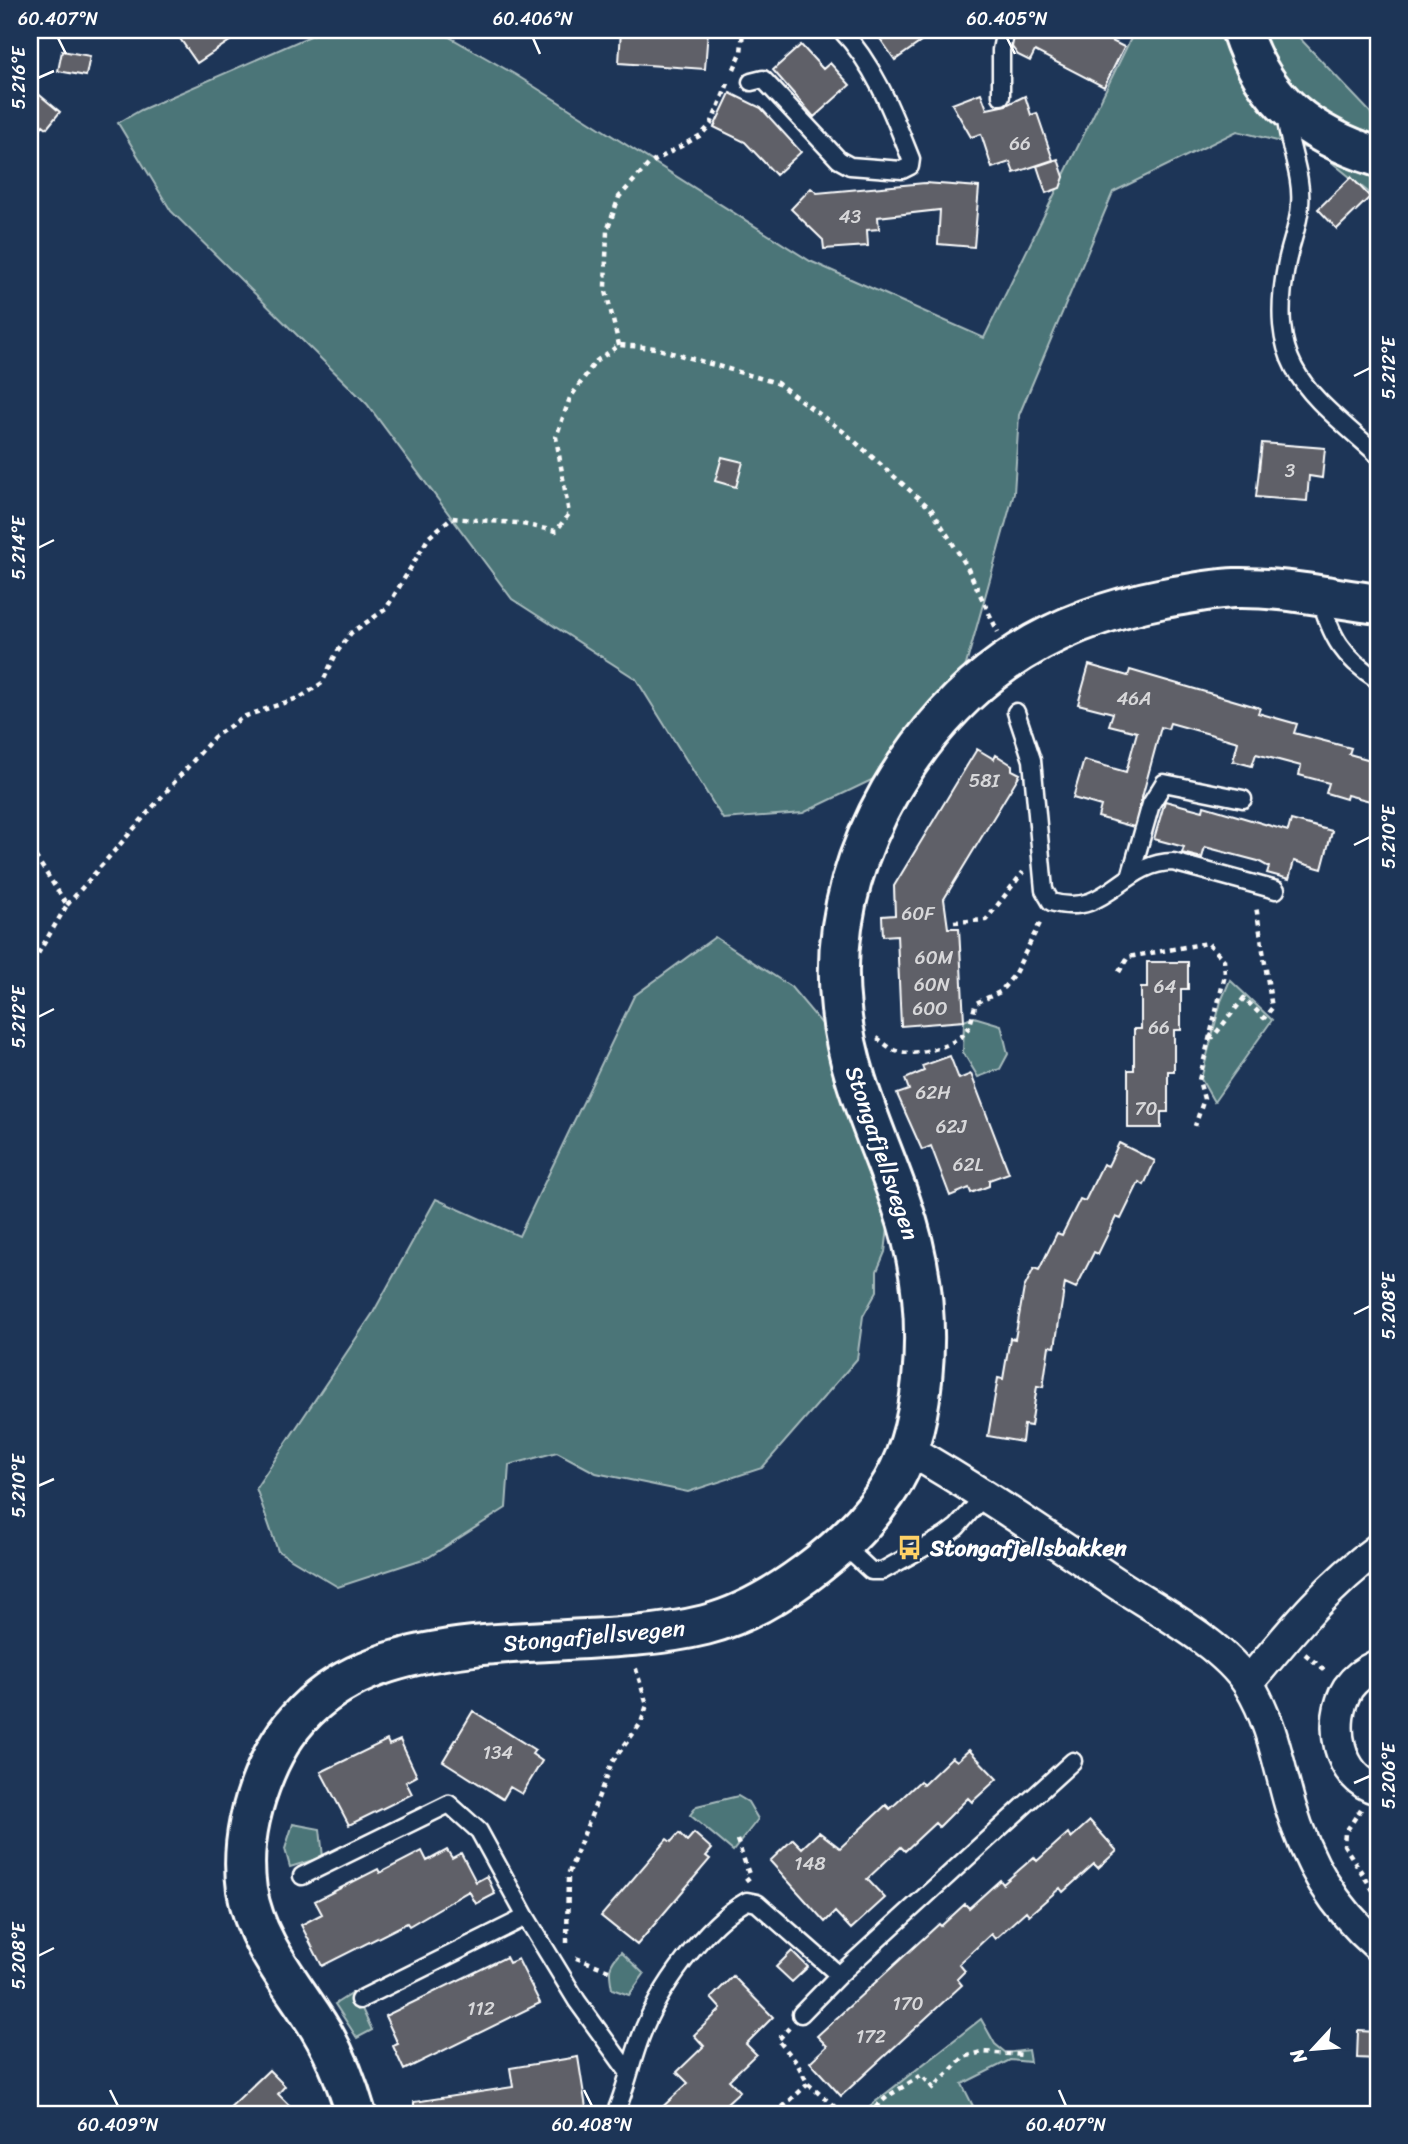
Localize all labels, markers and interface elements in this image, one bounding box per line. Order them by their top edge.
text: 60.407°N [18,3,99,35]
text: 60.406°N [493,3,574,35]
text: 60.405°N [967,3,1048,35]
text: 5.216°E [3,46,35,109]
house number: 66 [1009,127,1031,160]
house number: 43 [839,200,862,233]
text: 5.212°E [1373,336,1405,399]
house number: 3 [1285,454,1296,487]
text: 5.214°E [3,515,35,580]
house number: 46A [1116,682,1152,715]
house number: 58I [969,764,1001,797]
text: 5.210°E [1373,804,1405,869]
house number: 60F [901,897,935,930]
house number: 60M [915,941,954,974]
house number: 60N [914,968,950,1001]
house number: 64 [1154,970,1176,1003]
text: 5.212°E [3,985,35,1048]
house number: 60O [912,992,948,1025]
house number: 66 [1148,1011,1170,1044]
street label: Stongafjellsvegen [833,1060,931,1246]
house number: 62H [915,1076,951,1109]
house number: 70 [1135,1092,1157,1125]
house number: 62J [936,1110,967,1143]
house number: 62L [953,1148,983,1181]
text: 5.208°E [1373,1272,1405,1339]
text: 5.210°E [3,1453,35,1518]
place label: Stongafjellsbakken [929,1528,1127,1569]
bus stop icon: Stongafjellsbakken [896,1534,924,1562]
street label: Stongafjellsvegen [501,1608,687,1664]
house number: 134 [483,1736,513,1769]
text: 5.206°E [1373,1742,1405,1809]
house number: 148 [794,1847,826,1880]
text: 5.208°E [3,1922,35,1989]
house number: 170 [892,1987,924,2020]
house number: 112 [467,1992,495,2025]
north arrow [1278,2014,1348,2084]
house number: 172 [856,2020,886,2053]
text: N [1280,2042,1316,2070]
text: 60.409°N [78,2109,159,2141]
text: 60.408°N [552,2109,633,2141]
text: 60.407°N [1026,2109,1107,2141]

